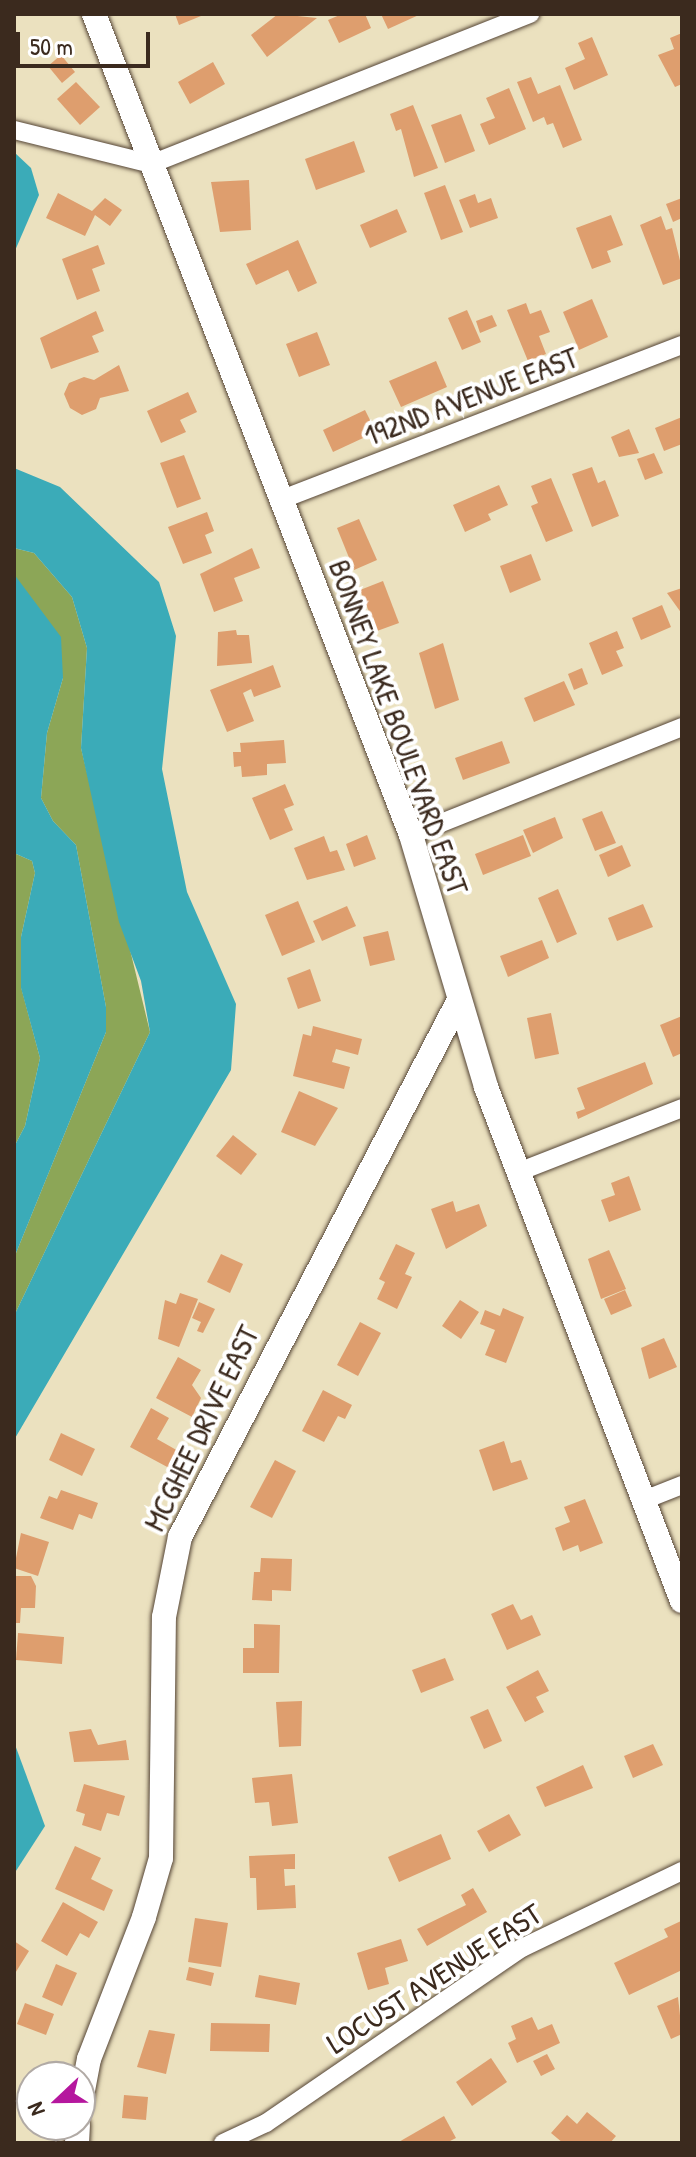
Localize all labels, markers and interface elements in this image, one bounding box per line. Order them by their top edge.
scale bar [20,16,154,66]
text: 50 m [30,30,73,62]
street label: 192ND AVENUE EAST [359,339,583,453]
street label: BONNEY LAKE BOULEVARD EAST [322,555,476,899]
street label: MCGHEE DRIVE EAST [136,1320,266,1536]
street label: LOCUST AVENUE EAST [320,1895,548,2061]
north arrow [16,2061,96,2141]
text: N [19,2098,52,2120]

